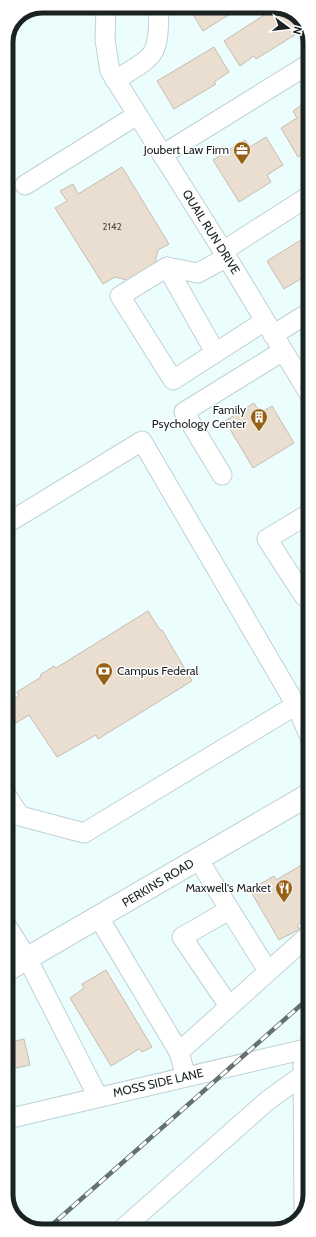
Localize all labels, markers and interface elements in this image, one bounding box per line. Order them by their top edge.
north arrow [268,8,308,48]
text: N [290,25,305,36]
office icon: Joubert Law Firm [232,140,252,165]
place label: Joubert Law Firm [143,142,229,157]
street label: QUAIL RUN DRIVE [179,187,244,277]
house number: 2142 [102,220,122,233]
place label: Family Psychology Center [152,402,246,431]
building icon: Family Psychology Center [249,407,269,432]
bank icon: Campus Federal [94,661,114,686]
place label: Campus Federal [117,663,198,678]
street label: PERKINS ROAD [119,855,197,910]
restaurant icon: Maxwell's Market [274,878,294,903]
place label: Maxwell's Market [185,880,271,895]
street label: MOSS SIDE LANE [111,1065,205,1100]

